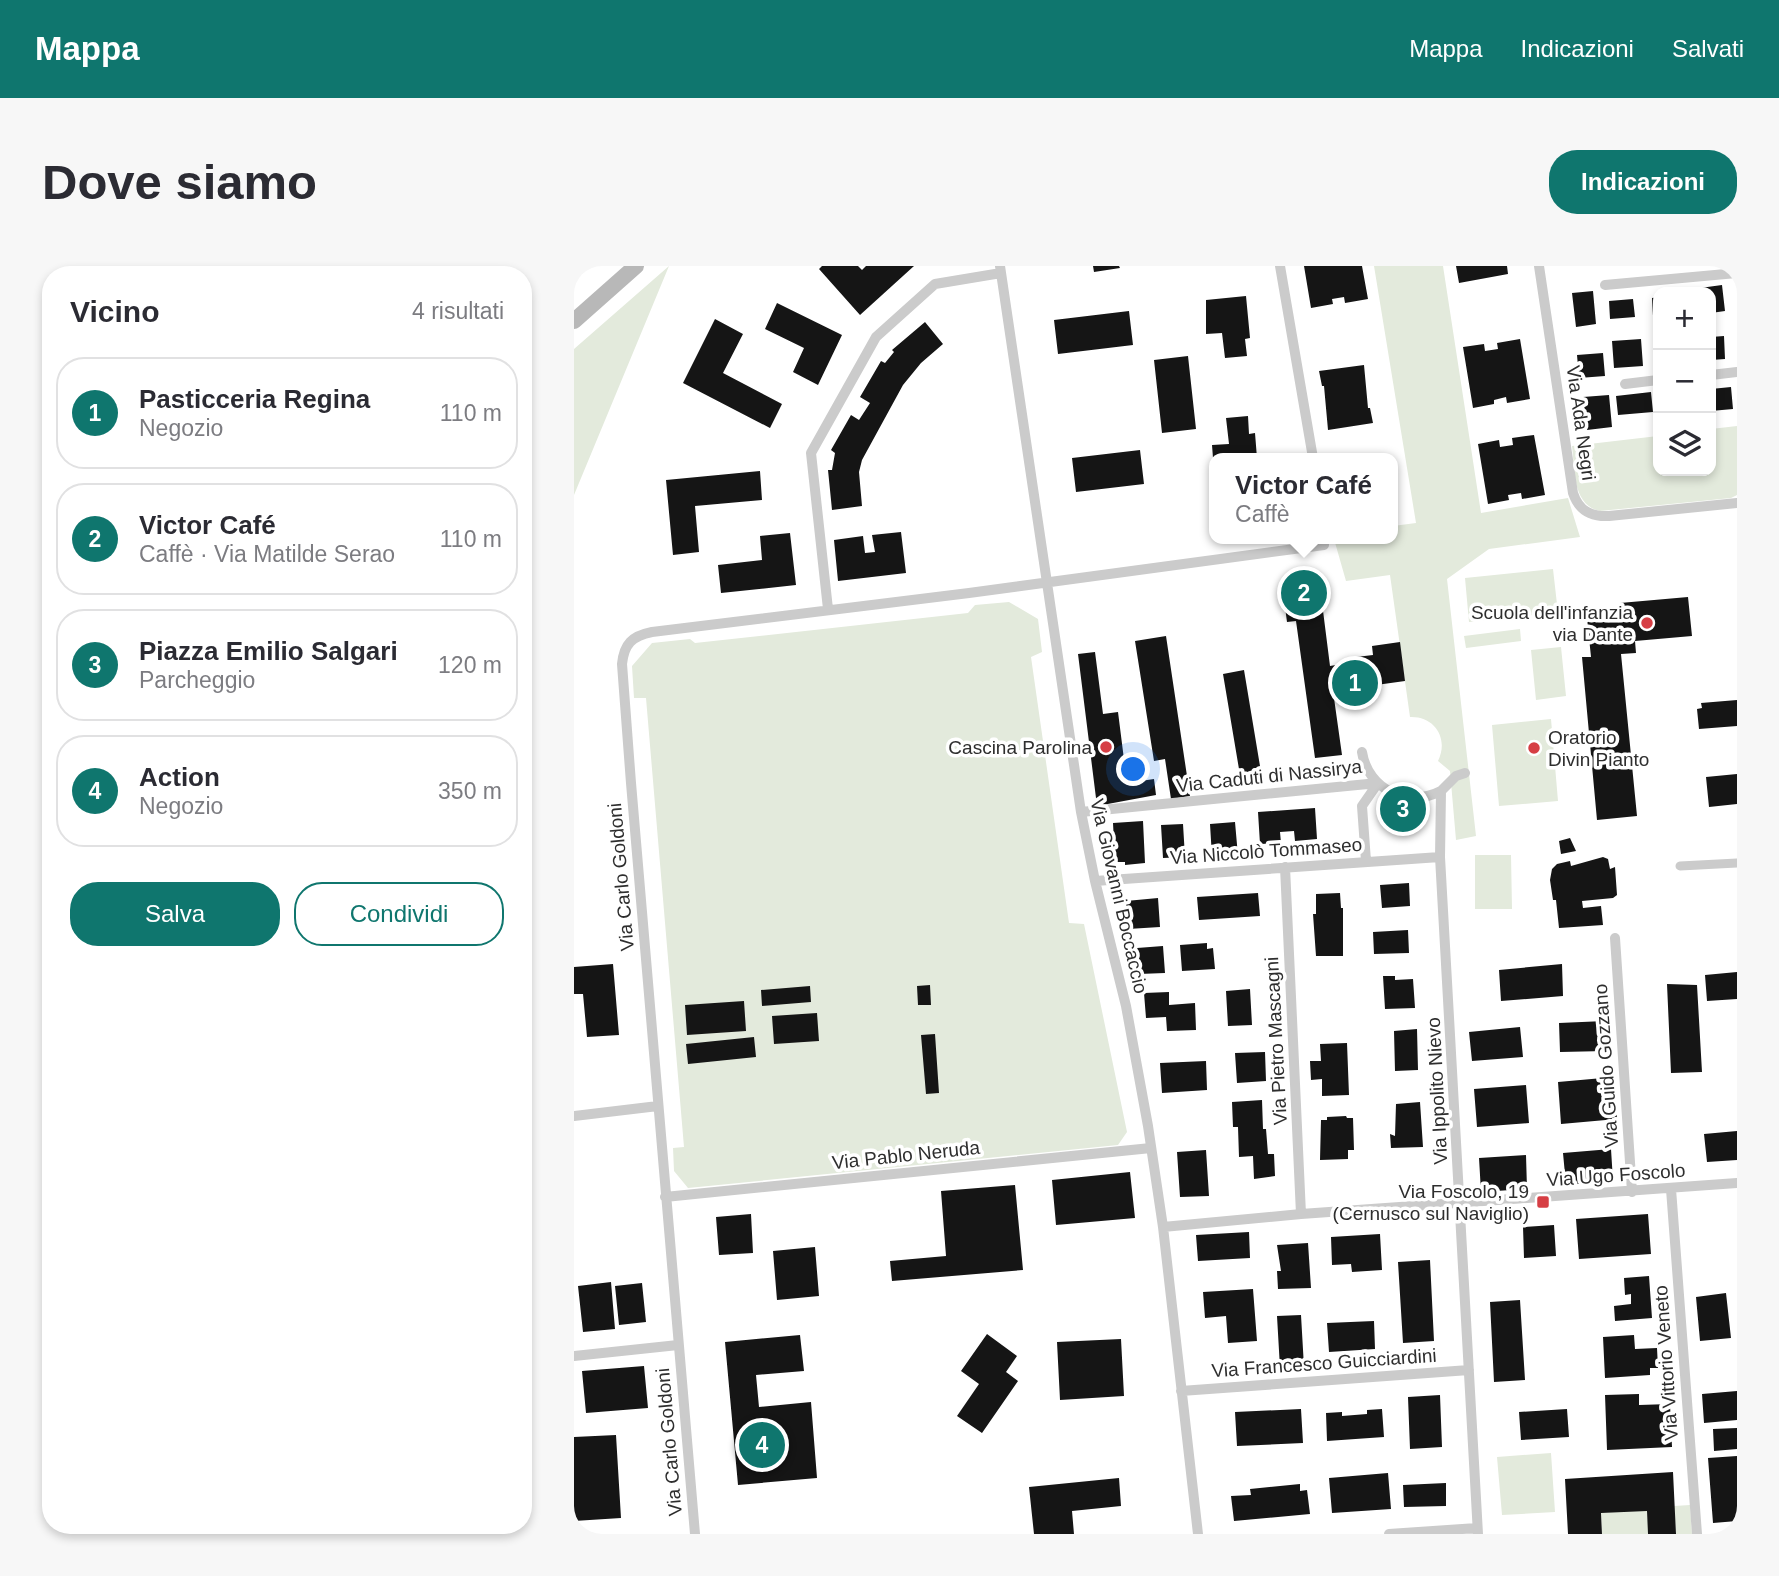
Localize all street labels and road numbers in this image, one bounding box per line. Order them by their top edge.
street label: Via Ada Negri [1563,364,1599,482]
street label: Via Caduti di Nassirya [1175,756,1363,796]
street label: Via Giovanni Boccaccio [1086,797,1152,995]
street label: Via Carlo Goldoni [604,802,638,952]
street label: Via Niccolò Tommaseo [1169,834,1363,868]
street label: Via Pietro Mascagni [1261,956,1291,1126]
street label: Via Guido Gozzano [1590,983,1622,1149]
street label: Via Ippolito Nievo [1423,1017,1451,1165]
street label: Via Pablo Neruda [831,1137,981,1173]
street label: Via Ugo Foscolo [1546,1160,1686,1190]
street label: Via Vittorio Veneto [1650,1285,1682,1441]
street label: Via Francesco Guicciardini [1211,1345,1437,1381]
street label: Via Carlo Goldoni [652,1367,686,1517]

